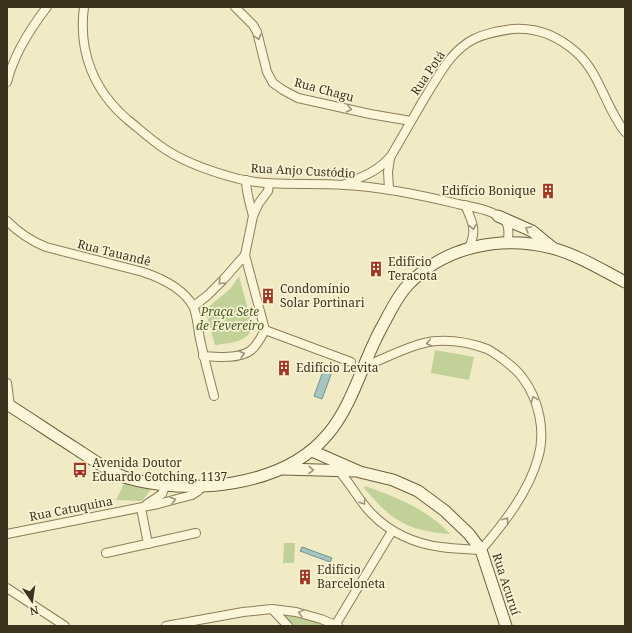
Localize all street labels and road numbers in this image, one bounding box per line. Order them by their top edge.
street label: Rua Potá [406,47,449,98]
street label: Rua Chagu [292,73,356,106]
street label: Rua Anjo Custódio [250,159,356,182]
street label: Rua Tauandê [76,235,153,270]
street label: Rua Catuquina [28,492,114,525]
street label: Rua Acuruí [488,551,525,617]

